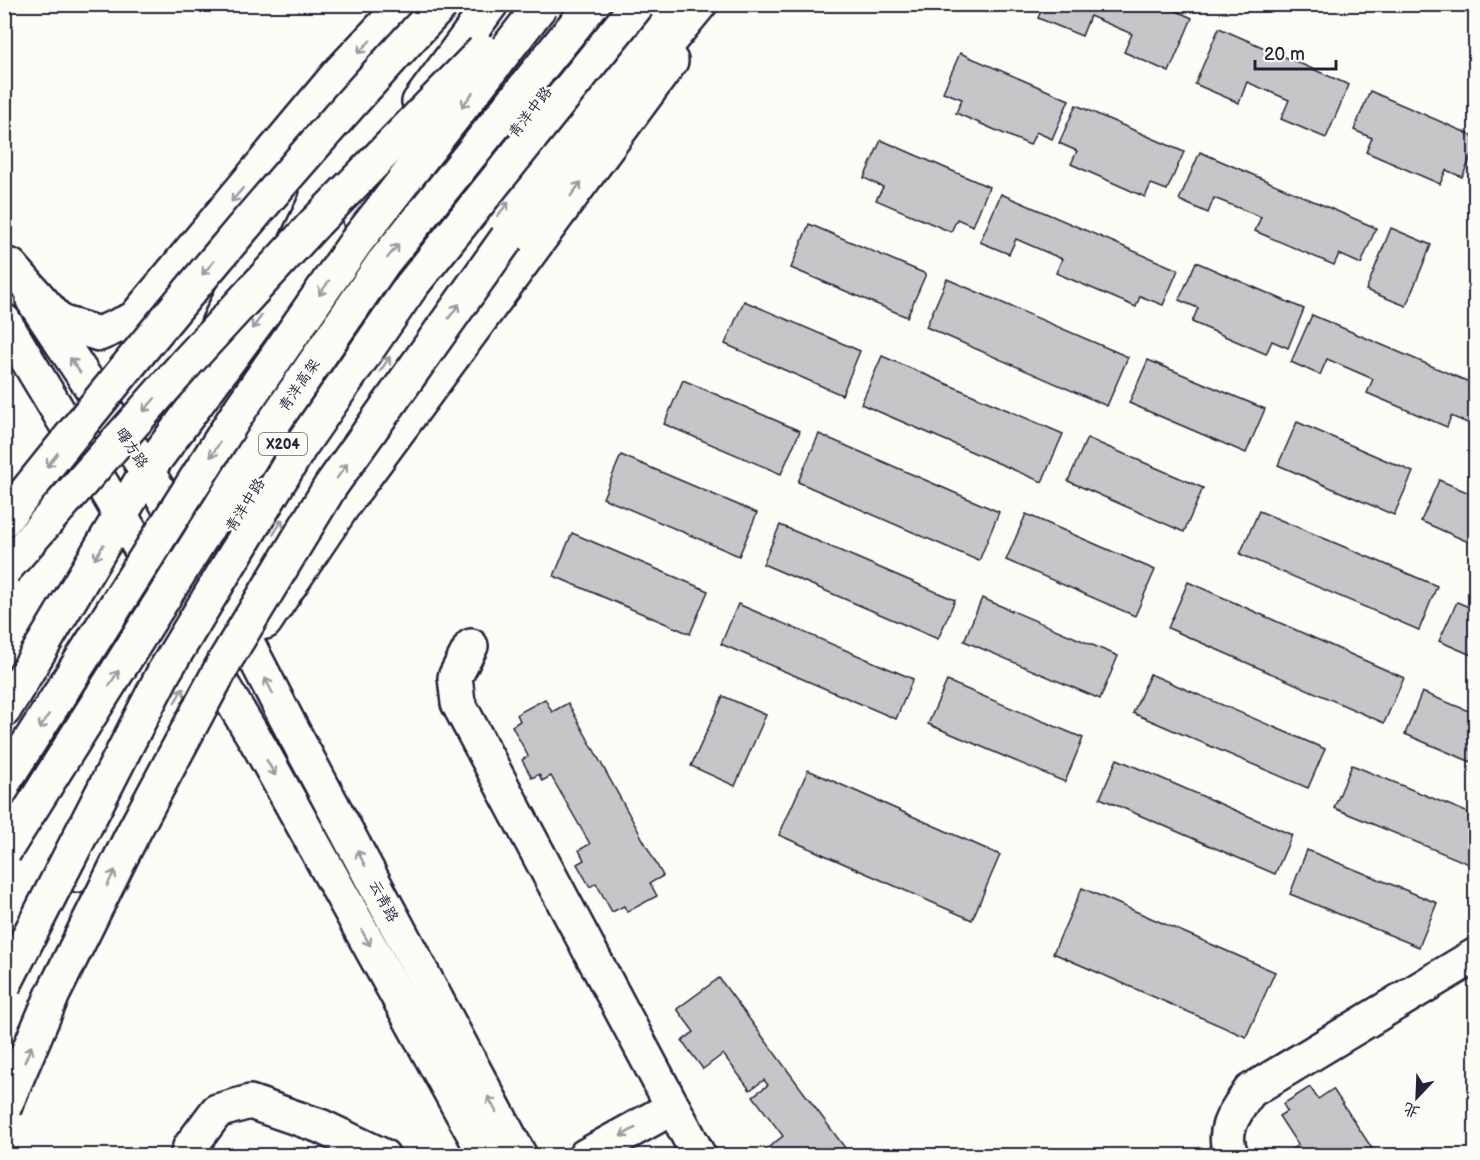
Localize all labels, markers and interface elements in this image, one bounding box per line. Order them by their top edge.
scale bar [1255,33,1336,71]
one-way arrow [356,39,371,54]
text: 20 m [1264,44,1305,65]
street label: 青洋中路 [504,83,556,142]
one-way arrow [461,92,474,108]
one-way arrow [570,182,582,198]
one-way arrow [231,187,244,203]
one-way arrow [496,201,509,217]
one-way arrow [386,243,399,259]
one-way arrow [201,260,215,275]
one-way arrow [318,280,330,296]
one-way arrow [447,304,460,320]
one-way arrow [251,314,263,330]
street label: 青洋高架 [274,355,324,415]
one-way arrow [379,356,391,373]
one-way arrow [69,357,81,374]
one-way arrow [142,397,156,412]
street label: 曙方路 [111,424,152,472]
road number: X204 [259,433,307,455]
one-way arrow [208,441,220,458]
one-way arrow [46,452,59,468]
one-way arrow [336,463,348,480]
street label: 青洋中路 [221,475,269,536]
one-way arrow [272,519,284,536]
one-way arrow [93,543,105,560]
one-way arrow [107,669,120,686]
one-way arrow [263,678,275,695]
one-way arrow [173,687,185,704]
one-way arrow [38,713,50,730]
one-way arrow [265,759,277,776]
one-way arrow [354,849,366,867]
one-way arrow [106,869,118,887]
street label: 云青路 [365,877,403,926]
one-way arrow [360,930,372,947]
one-way arrow [23,1045,34,1064]
north arrow [1387,1067,1447,1127]
one-way arrow [486,1095,498,1113]
text: 北 [1401,1098,1423,1121]
one-way arrow [620,1126,637,1138]

